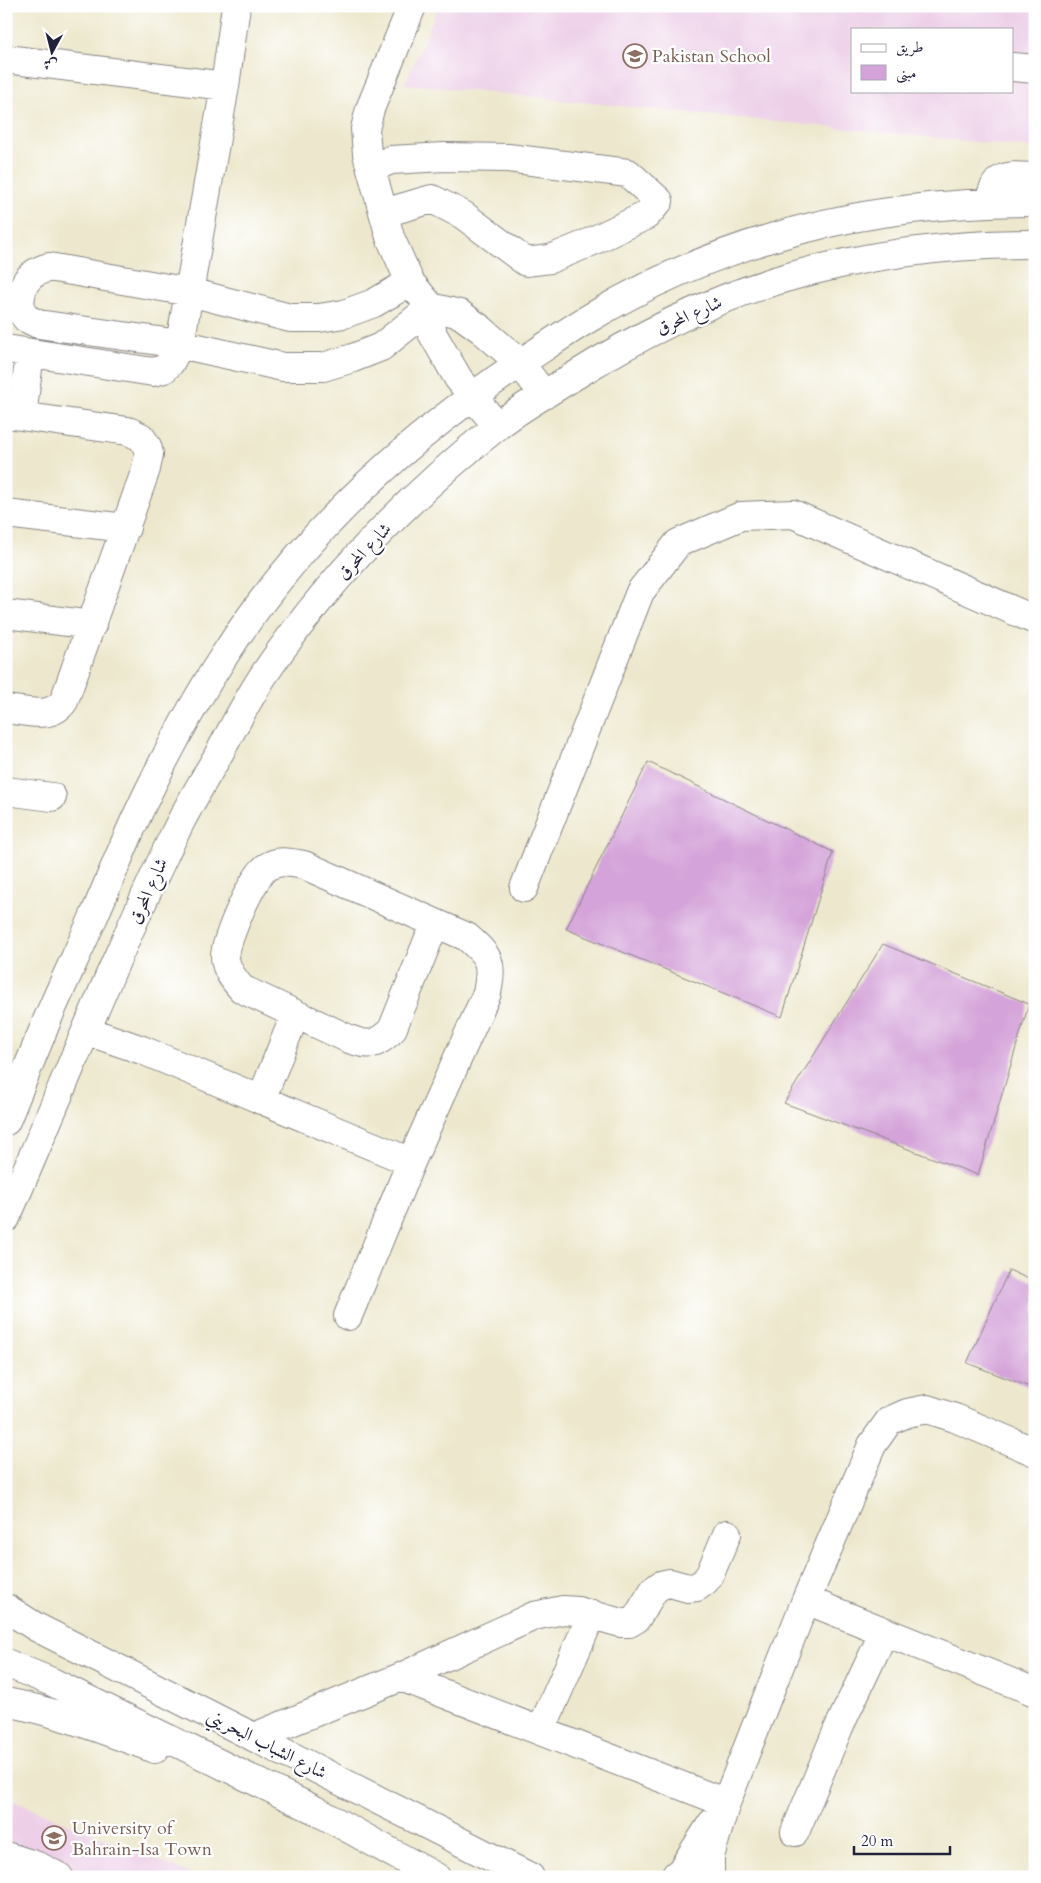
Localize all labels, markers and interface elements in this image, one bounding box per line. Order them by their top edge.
north arrow [28,28,78,78]
legend [851,28,1014,92]
text: طريق [896,37,923,57]
school or university icon: Pakistan School [622,43,648,69]
place label: Pakistan School [652,44,771,69]
text: ش [42,54,59,75]
text: مبنى [896,63,916,84]
street label: شارع المحرق [652,290,727,343]
street label: شارع المحرق [331,517,399,587]
street label: شارع المحرق [123,854,176,929]
street label: شارع الشباب البحريني [201,1703,331,1788]
place label: University of Bahrain-Isa Town [72,1816,213,1862]
scale bar [854,1823,950,1855]
school or university icon: University of Bahrain-Isa Town [41,1825,67,1851]
text: 20 m [861,1831,893,1851]

